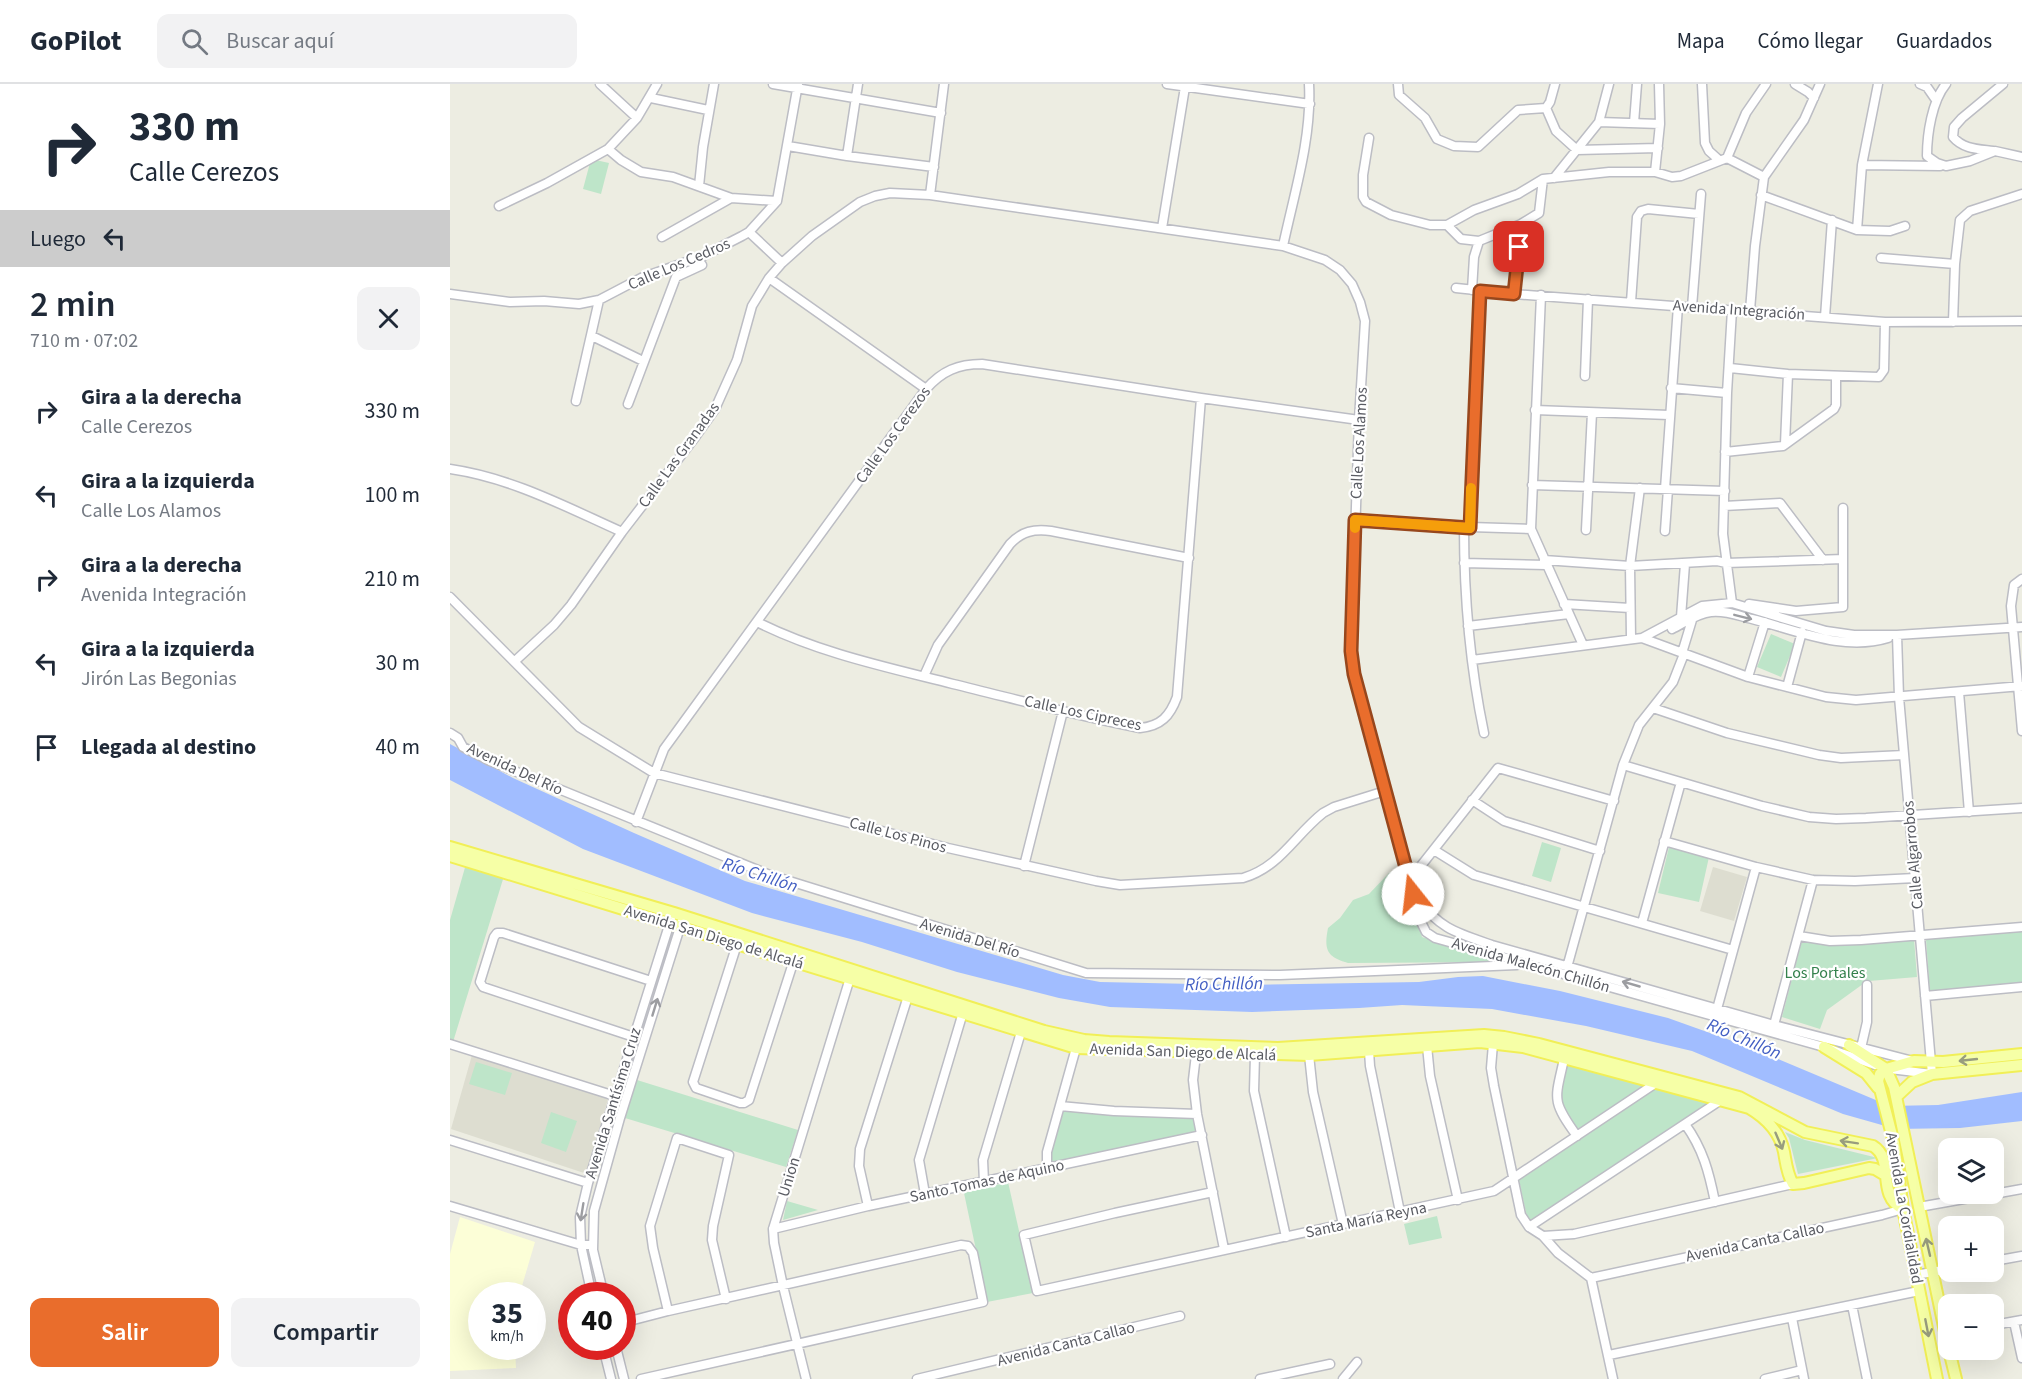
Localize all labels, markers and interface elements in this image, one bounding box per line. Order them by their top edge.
search box [157,14,577,68]
text: GoPilot [30,21,121,61]
icon: search [178,25,211,58]
text: Buscar aquí [226,25,334,57]
text: Mapa [1677,26,1725,56]
text: Cómo llegar [1758,26,1863,56]
text: Guardados [1896,26,1992,56]
text: 330 m [129,97,240,157]
icon: right [30,108,108,186]
text: Calle Cerezos [129,153,279,192]
pin [1493,221,1544,272]
icon: left [98,222,131,255]
text: Luego [30,223,86,255]
icon: arrive [1502,230,1535,263]
street label: Calle Los Cedros [624,232,734,295]
text: 2 min [30,279,116,330]
button: close [357,287,420,350]
street label: Avenida Integración [1672,294,1806,326]
text: 710 m · 07:02 [30,327,138,355]
text: Gira a la derecha [81,381,242,413]
street label: Calle Los Cerezos [850,382,936,488]
street label: Calle Los Alamos [1345,386,1373,500]
icon: right [30,395,63,428]
text: 330 m [365,395,420,427]
street label: Calle Las Granadas [633,397,725,512]
text: Calle Cerezos [81,413,192,441]
text: Gira a la izquierda [81,465,255,497]
icon: left [30,479,63,512]
text: 100 m [365,479,420,511]
text: Calle Los Alamos [81,497,221,525]
text: Gira a la derecha [81,549,242,581]
icon: right [30,563,63,596]
text: 210 m [365,563,420,595]
text: Avenida Integración [81,581,247,609]
one-way arrow [1733,611,1752,623]
text: Gira a la izquierda [81,633,255,665]
icon: left [30,647,63,680]
text: 30 m [375,647,420,679]
text: Jirón Las Begonias [81,665,237,693]
street label: Calle Los Cipreces [1022,690,1144,736]
icon: arrive [30,731,63,764]
text: Llegada al destino [81,731,256,763]
text: 40 m [375,731,420,763]
street label: Avenida Del Río [463,737,567,801]
street label: Calle Algarrobos [1897,799,1929,910]
street label: Calle Los Pinos [847,811,949,859]
water label: Río Chillón [719,851,801,899]
position arrow [1381,862,1445,926]
street label: Avenida San Diego de Alcalá [622,899,806,975]
street label: Avenida Del Río [917,912,1023,964]
street label: Avenida Malecón Chillón [1449,932,1613,998]
park label: Los Portales [1785,962,1866,984]
water label: Río Chillón [1185,971,1263,997]
one-way arrow [1621,978,1640,989]
one-way arrow [650,998,661,1017]
water label: Río Chillón [1703,1012,1785,1066]
street label: Avenida Santísima Cruz [580,1025,647,1181]
street label: Avenida San Diego de Alcalá [1089,1038,1277,1066]
one-way arrow [1958,1055,1978,1066]
street label: Avenida La Cordialidad [1880,1130,1928,1286]
one-way arrow [1774,1131,1785,1149]
one-way arrow [1840,1136,1859,1147]
map controls [1938,1138,2004,1360]
button: layers [1938,1138,2004,1204]
street label: Union [773,1154,805,1200]
street label: Santo Tomas de Aquino [908,1154,1066,1208]
street label: Santa María Reyna [1303,1196,1429,1244]
one-way arrow [576,1202,587,1221]
button: + [1938,1216,2004,1282]
street label: Avenida Canta Callao [1684,1217,1826,1267]
one-way arrow [1922,1238,1934,1257]
speed limit sign: 40 [558,1282,636,1360]
text: 35 [491,1292,523,1335]
button: − [1938,1294,2004,1360]
button: Salir [30,1298,219,1367]
button: Compartir [231,1298,420,1367]
street label: Avenida Canta Callao [995,1316,1137,1372]
one-way arrow [1922,1318,1933,1338]
text: km/h [490,1326,524,1347]

